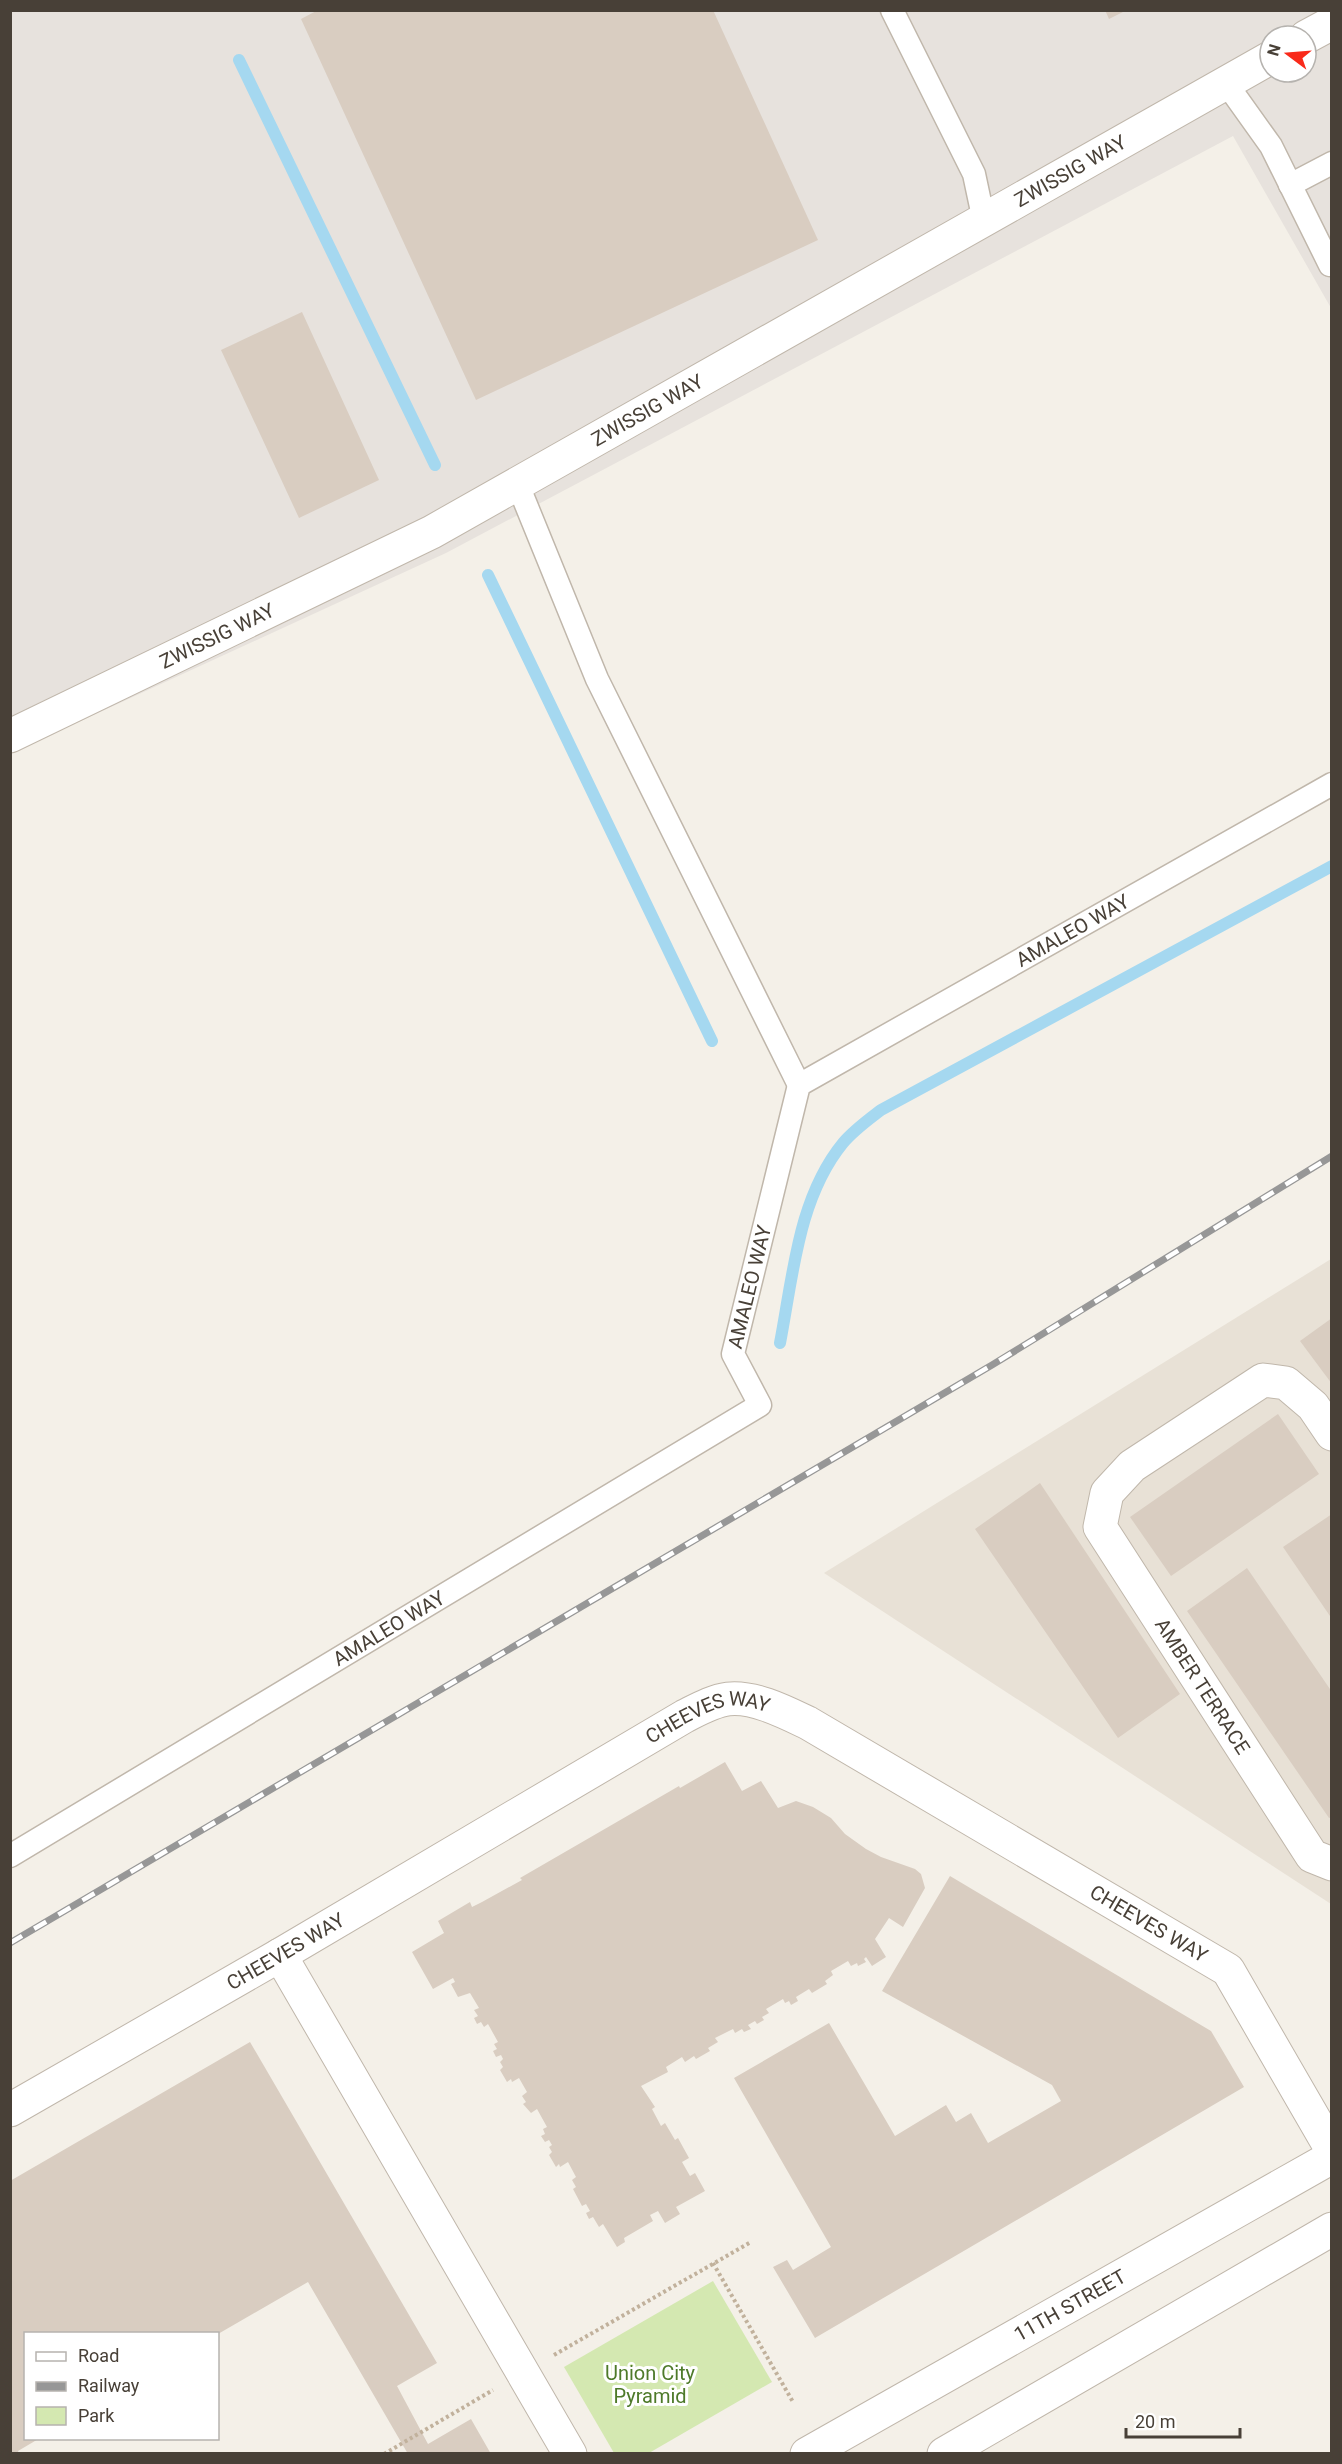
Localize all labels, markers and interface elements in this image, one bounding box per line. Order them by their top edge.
north arrow [1258,24,1318,84]
text: N [1263,42,1285,58]
street label: ZWISSIG WAY [1010,130,1130,212]
street label: ZWISSIG WAY [587,369,707,451]
street label: ZWISSIG WAY [156,598,278,674]
street label: AMALEO WAY [1012,889,1133,972]
street label: AMALEO WAY [723,1223,776,1351]
street label: AMALEO WAY [329,1585,449,1671]
street label: AMBER TERRACE [1150,1614,1255,1758]
street label: CHEEVES WAY [641,1686,773,1749]
street label: CHEEVES WAY [1086,1880,1212,1967]
street label: CHEEVES WAY [222,1908,349,1995]
street label: 11TH STREET [1010,2264,1130,2346]
legend [24,2332,219,2440]
text: Road [78,2345,119,2366]
park label: Union City Pyramid [605,2361,696,2408]
text: Railway [78,2375,140,2396]
scale bar [1126,2401,1240,2439]
text: Park [78,2405,115,2426]
text: 20 m [1135,2411,1175,2432]

